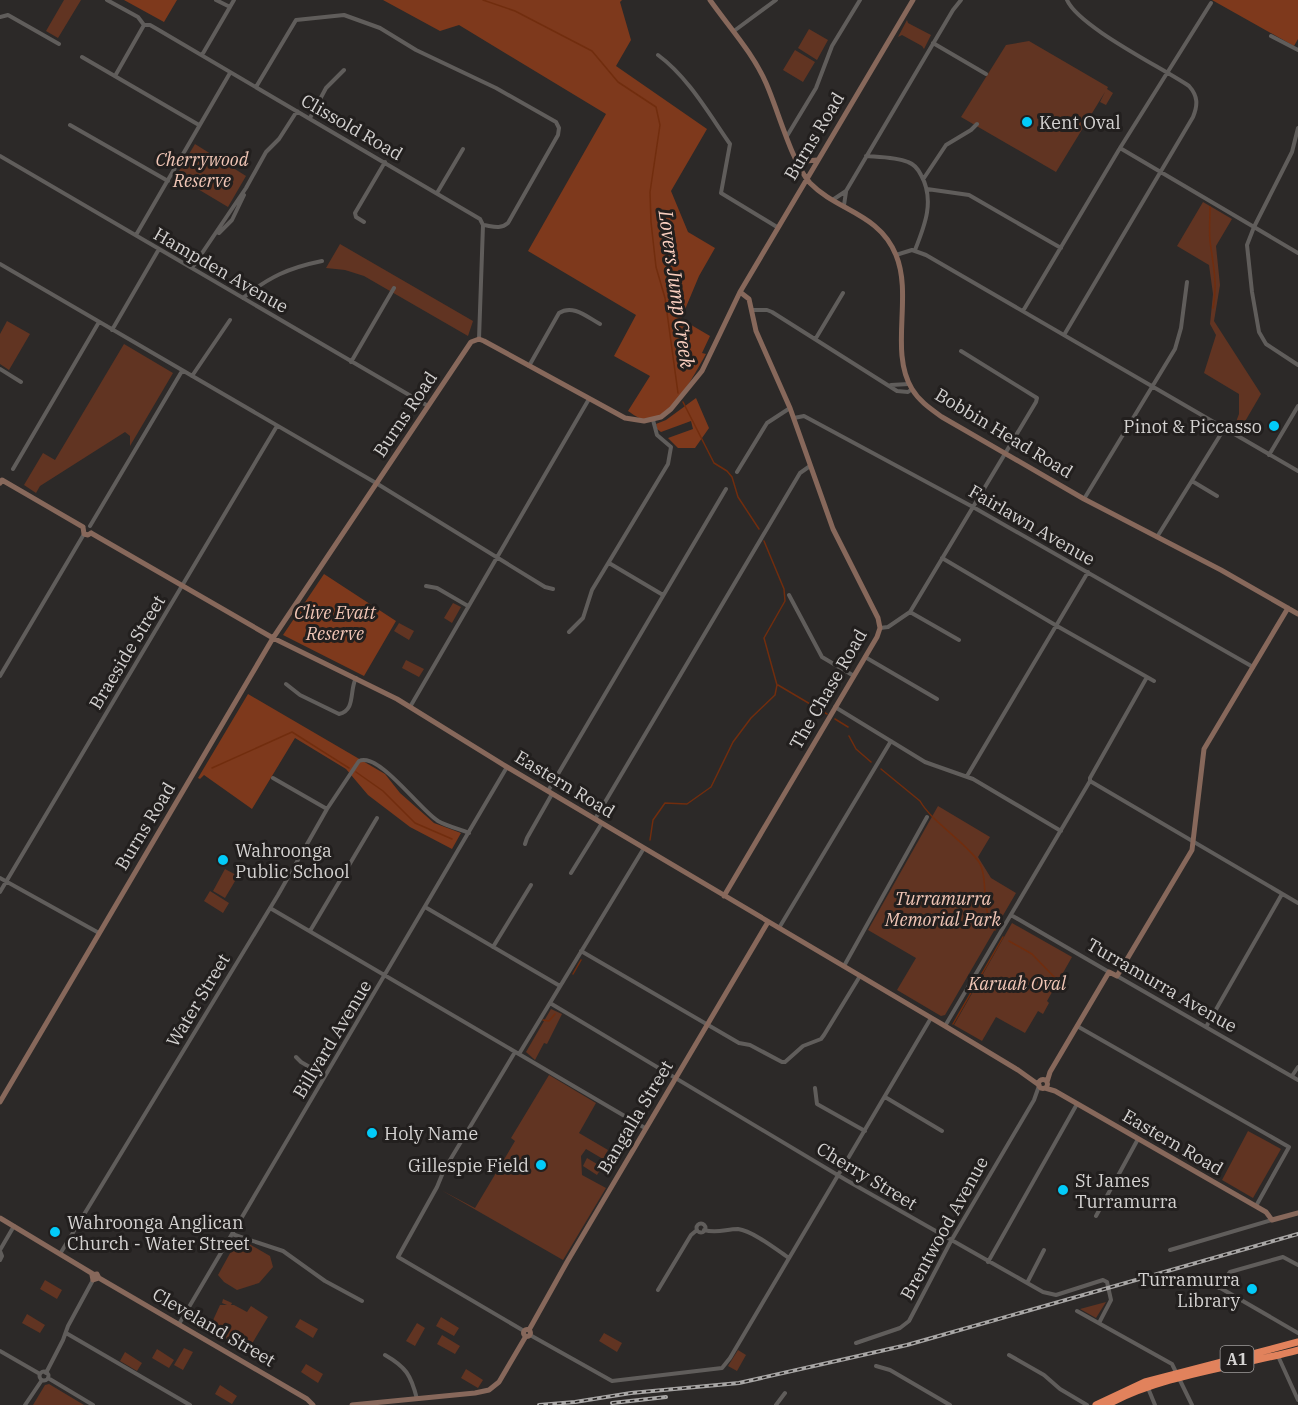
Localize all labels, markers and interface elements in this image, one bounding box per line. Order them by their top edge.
street label: Burns Road [779,88,849,184]
street label: Clissold Road [297,89,407,165]
place label: Kent Oval [1039,111,1121,134]
marker: Kent Oval [1020,115,1034,129]
park label: Cherrywood Reserve [155,148,249,192]
water label: Lovers Jump Creek [652,207,702,370]
street label: Hampden Avenue [149,222,293,318]
street label: Burns Road [368,367,442,461]
street label: Bobbin Head Road [931,383,1077,483]
place label: Pinot & Piccasso [1123,415,1262,438]
marker: Pinot & Piccasso [1267,419,1281,433]
street label: Fairlawn Avenue [965,480,1099,570]
street label: Braeside Street [84,591,170,713]
park label: Clive Evatt Reserve [294,601,377,645]
street label: The Chase Road [784,625,872,753]
street label: Eastern Road [511,745,619,823]
street label: Burns Road [110,778,180,874]
place label: Wahroonga Public School [235,839,350,883]
marker: Wahroonga Public School [216,853,230,867]
park label: Turramurra Memorial Park [884,887,1001,931]
street label: Turramurra Avenue [1083,933,1241,1037]
street label: Water Street [161,949,235,1051]
park label: Karuah Oval [967,972,1067,995]
street label: Billyard Avenue [288,976,376,1102]
street label: Bangalla Street [592,1056,678,1178]
street label: Eastern Road [1118,1104,1228,1180]
place label: Holy Name [384,1122,478,1145]
marker: Holy Name [365,1126,379,1140]
street label: Cherry Street [812,1137,922,1215]
street label: Brentwood Avenue [895,1152,993,1304]
place label: Gillespie Field [408,1154,529,1177]
marker: Gillespie Field [534,1158,548,1172]
place label: St James Turramurra [1075,1169,1178,1213]
marker: St James Turramurra [1056,1183,1070,1197]
place label: Wahroonga Anglican Church - Water Street [67,1211,250,1255]
marker: Wahroonga Anglican Church - Water Street [48,1225,62,1239]
place label: Turramurra Library [1138,1268,1240,1312]
street label: Cleveland Street [148,1282,280,1372]
marker: Turramurra Library [1245,1282,1259,1296]
road number: A1 [1220,1346,1254,1372]

